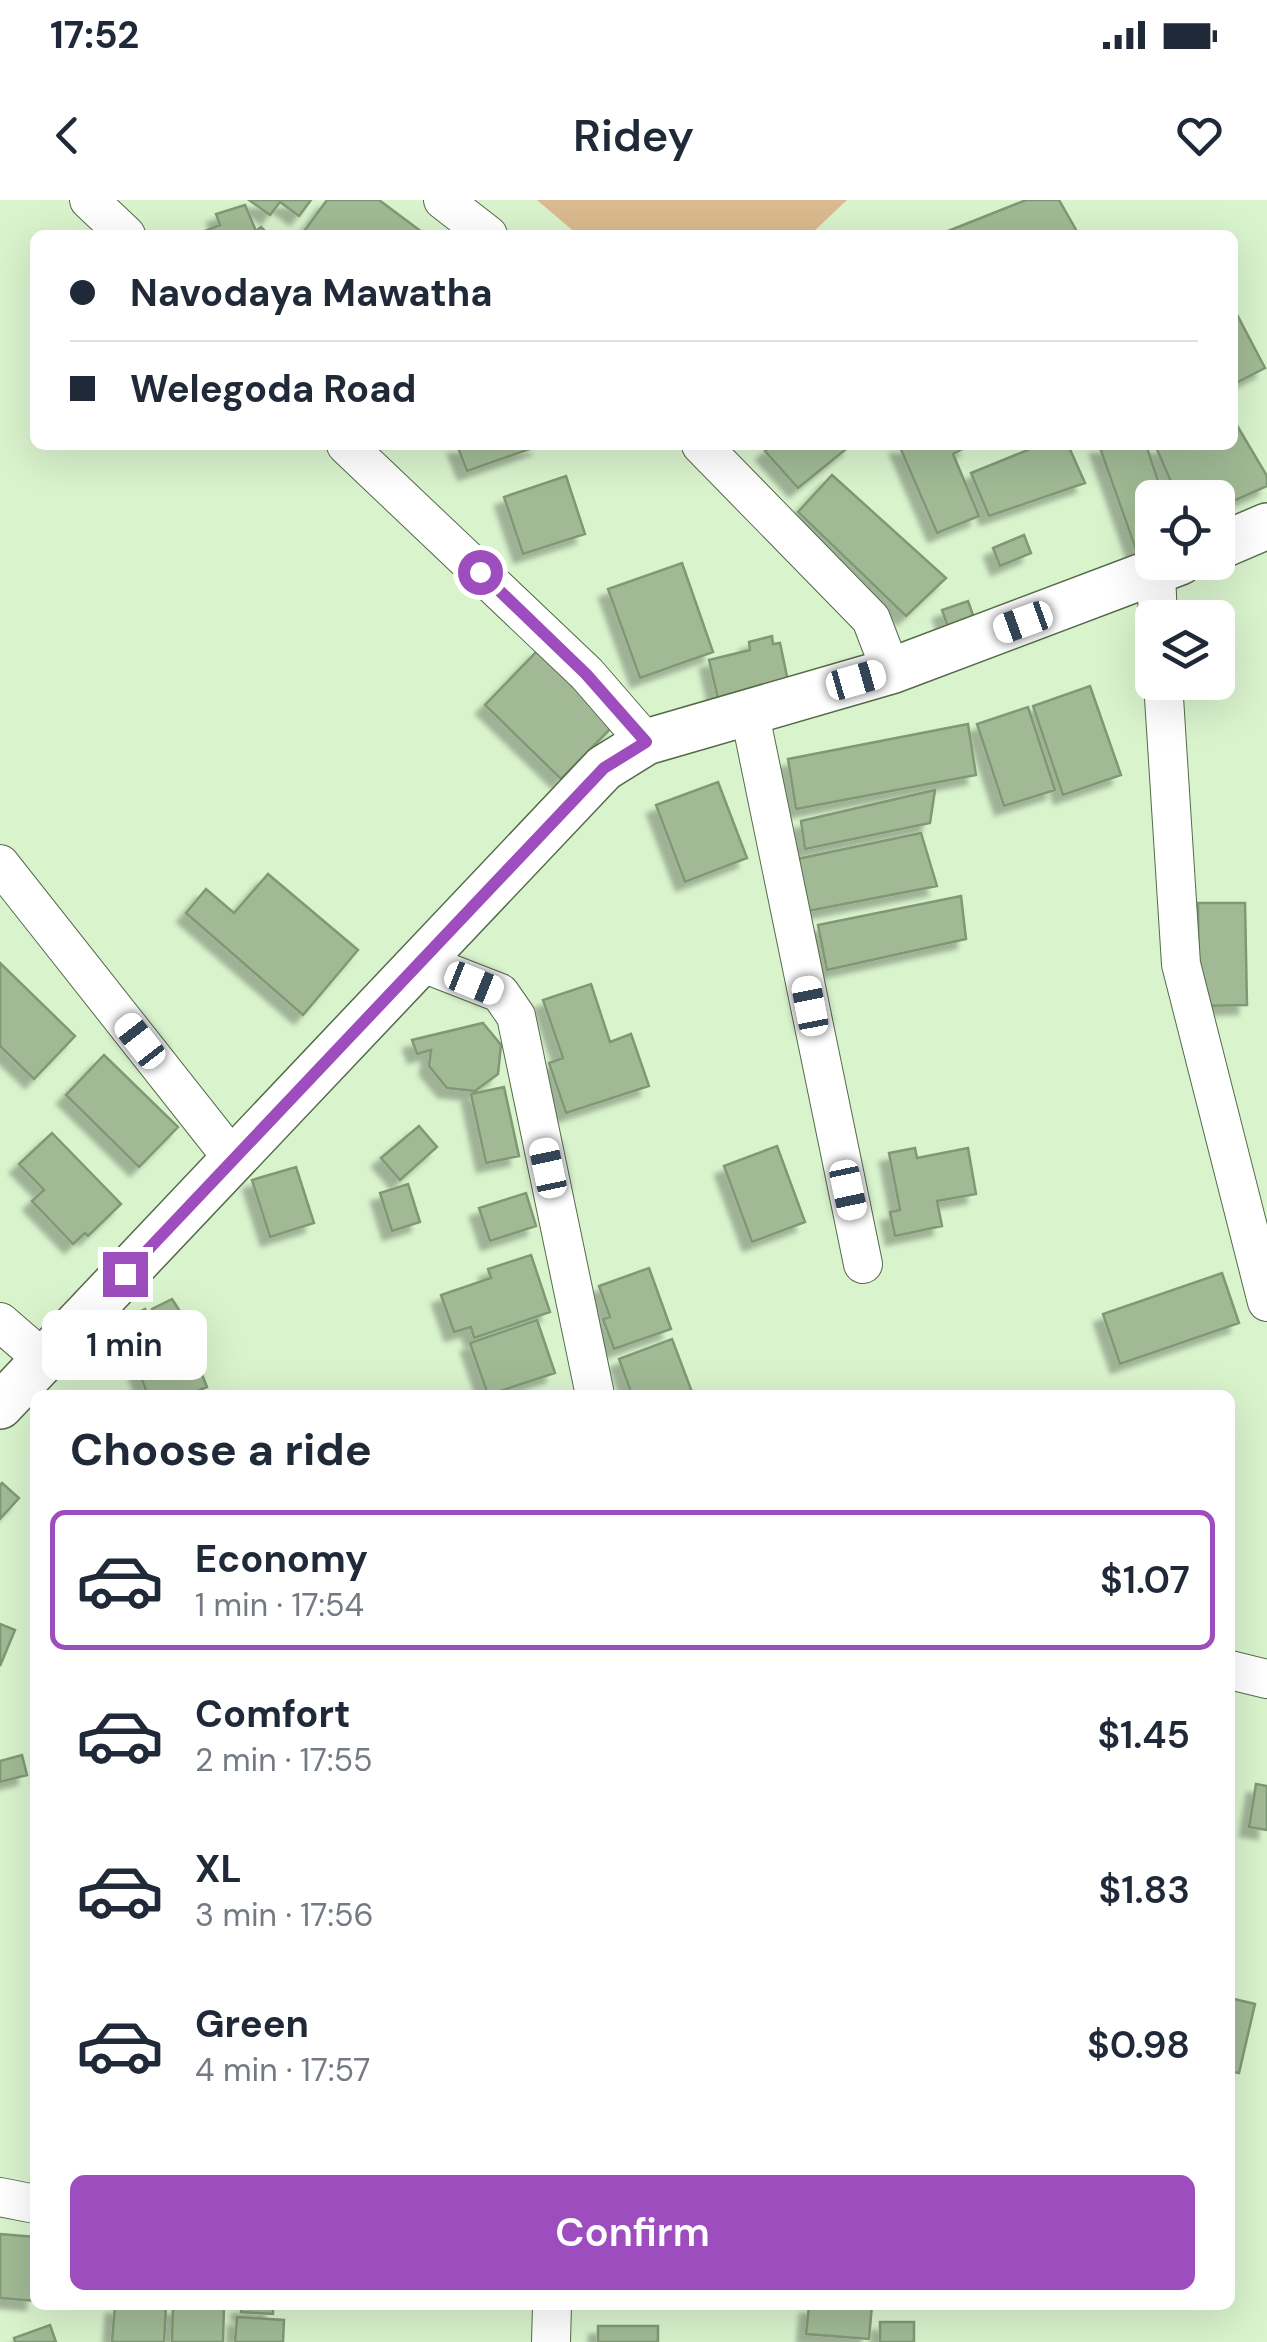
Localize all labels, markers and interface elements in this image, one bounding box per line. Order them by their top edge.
text: 17:52 [50,10,139,60]
text: Ridey [573,106,694,165]
icon: back [40,108,95,163]
icon: heart [1172,108,1227,163]
text: Navodaya Mawatha [130,268,492,318]
text: Welegoda Road [130,364,416,414]
map controls [1135,480,1235,700]
button: locate [1135,480,1235,580]
route start [458,550,503,595]
car [990,598,1056,646]
button: layers [1135,600,1235,700]
car [823,657,889,703]
car [441,958,507,1008]
car [790,974,830,1038]
car [110,1008,170,1074]
car [527,1136,569,1200]
car [827,1158,869,1222]
route end [103,1252,148,1297]
callout: 1 min [42,1309,208,1379]
text: 1 min [86,1324,163,1366]
text: Choose a ride [70,1420,372,1479]
text: Economy [195,1534,368,1584]
icon: car [75,1535,165,1625]
text: $1.07 [1100,1555,1190,1605]
text: 1 min · 17:54 [195,1584,364,1626]
text: Comfort [195,1689,351,1739]
icon: car [75,1690,165,1780]
text: $1.45 [1097,1710,1190,1760]
text: 2 min · 17:55 [195,1739,372,1781]
text: XL [195,1844,242,1894]
icon: car [75,1845,165,1935]
text: $1.83 [1099,1865,1190,1915]
text: 3 min · 17:56 [195,1894,374,1936]
text: Green [195,1999,309,2049]
icon: car [75,2000,165,2090]
text: $0.98 [1087,2020,1190,2070]
text: 4 min · 17:57 [195,2049,370,2091]
button: Confirm [70,2175,1195,2290]

